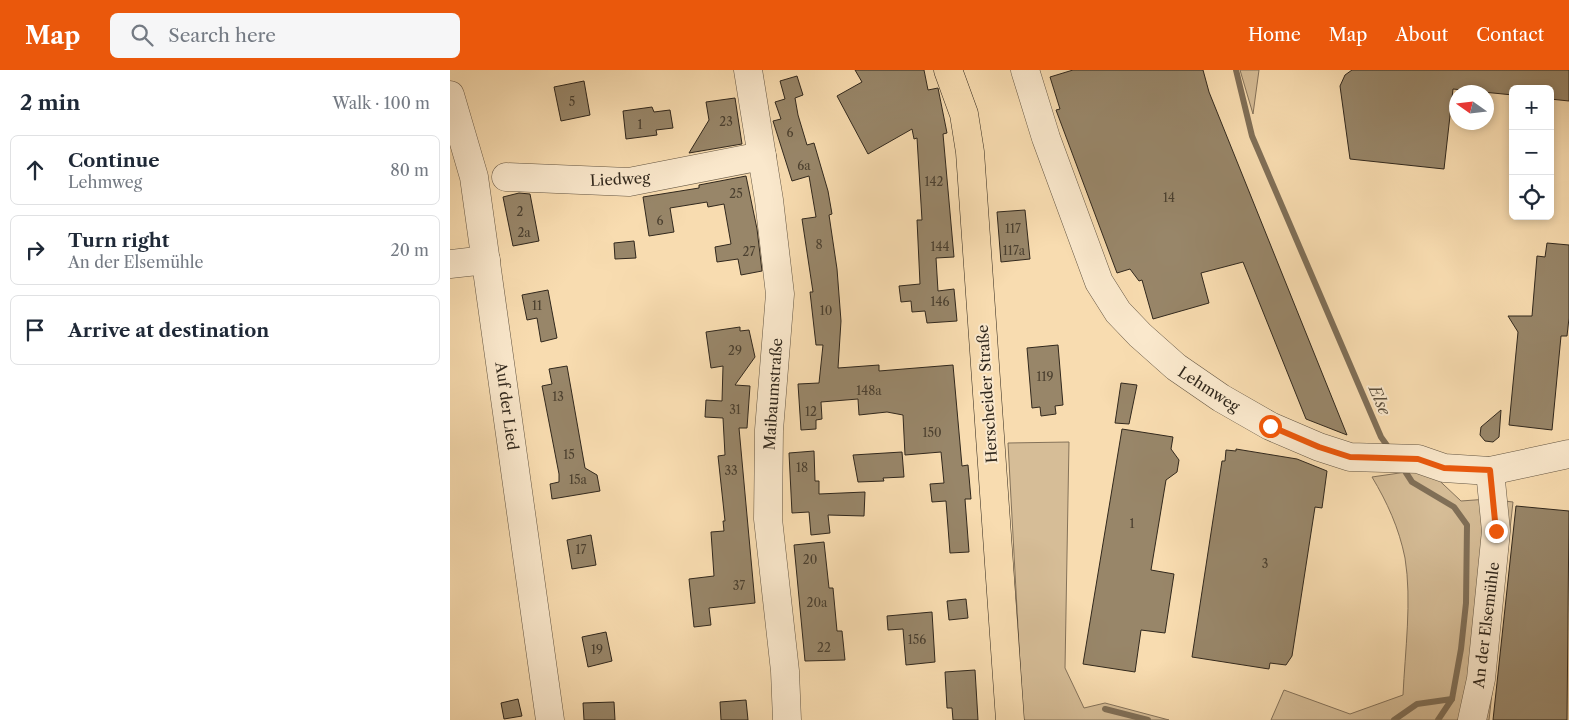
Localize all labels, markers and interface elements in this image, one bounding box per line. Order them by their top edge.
search box [110,13,460,58]
text: Map [25,21,80,50]
icon: search [128,21,156,49]
text: Search here [168,24,276,47]
text: Home [1248,24,1301,46]
text: Map [1329,24,1367,46]
text: About [1395,24,1448,46]
text: Contact [1476,24,1544,46]
north arrow [1449,85,1494,130]
map controls [1509,85,1554,220]
button: + [1509,85,1554,130]
text: 2 min [20,90,80,115]
text: Walk · 100 m [333,93,430,113]
house number: 5 [569,94,575,109]
house number: 23 [719,114,733,129]
house number: 1 [637,117,643,132]
house number: 6 [786,125,794,140]
button: − [1509,130,1554,175]
text: Continue [68,149,160,172]
icon: ahead [21,156,49,184]
house number: 6a [797,158,811,173]
text: 80 m [390,160,429,180]
street label: Liedweg [589,168,651,190]
text: Lehmweg [68,172,142,192]
house number: 142 [925,174,944,189]
button: locate [1509,175,1554,220]
house number: 25 [729,186,743,201]
house number: 14 [1163,190,1175,205]
house number: 2 [517,204,524,219]
house number: 6 [656,213,664,228]
house number: 117 [1005,221,1021,236]
house number: 2a [517,225,531,240]
text: Turn right [68,229,169,252]
icon: right [21,236,49,264]
house number: 8 [815,237,823,252]
house number: 144 [931,239,950,254]
text: 20 m [390,240,429,260]
house number: 117a [1003,243,1026,258]
house number: 27 [743,244,755,259]
text: An der Elsemühle [68,252,203,272]
house number: 146 [930,294,950,309]
house number: 11 [532,298,542,313]
house number: 10 [820,303,832,318]
icon: arrive [21,316,49,344]
text: Arrive at destination [68,319,269,342]
street label: Herscheider Straße [973,324,1001,464]
street label: Maibaumstraße [760,337,786,451]
house number: 29 [728,343,742,358]
street label: Auf der Lied [491,360,523,451]
street label: Lehmweg [1175,362,1243,416]
house number: 119 [1036,369,1054,384]
water label: Else [1364,380,1396,419]
house number: 148a [856,383,882,398]
house number: 13 [552,389,564,404]
house number: 31 [729,402,741,417]
house number: 12 [805,404,817,419]
route start [1259,415,1282,438]
house number: 150 [922,425,942,440]
house number: 15 [563,447,575,462]
house number: 18 [796,460,808,475]
house number: 33 [724,463,738,478]
house number: 15a [569,472,588,487]
house number: 1 [1129,516,1135,531]
route end [1485,520,1508,543]
house number: 17 [576,542,587,557]
house number: 20 [803,552,817,567]
house number: 3 [1262,556,1268,571]
street label: An der Elsemühle [1469,561,1503,690]
house number: 37 [733,578,745,593]
house number: 20a [807,595,828,610]
house number: 156 [908,632,926,647]
house number: 22 [817,640,831,655]
house number: 19 [591,642,603,657]

